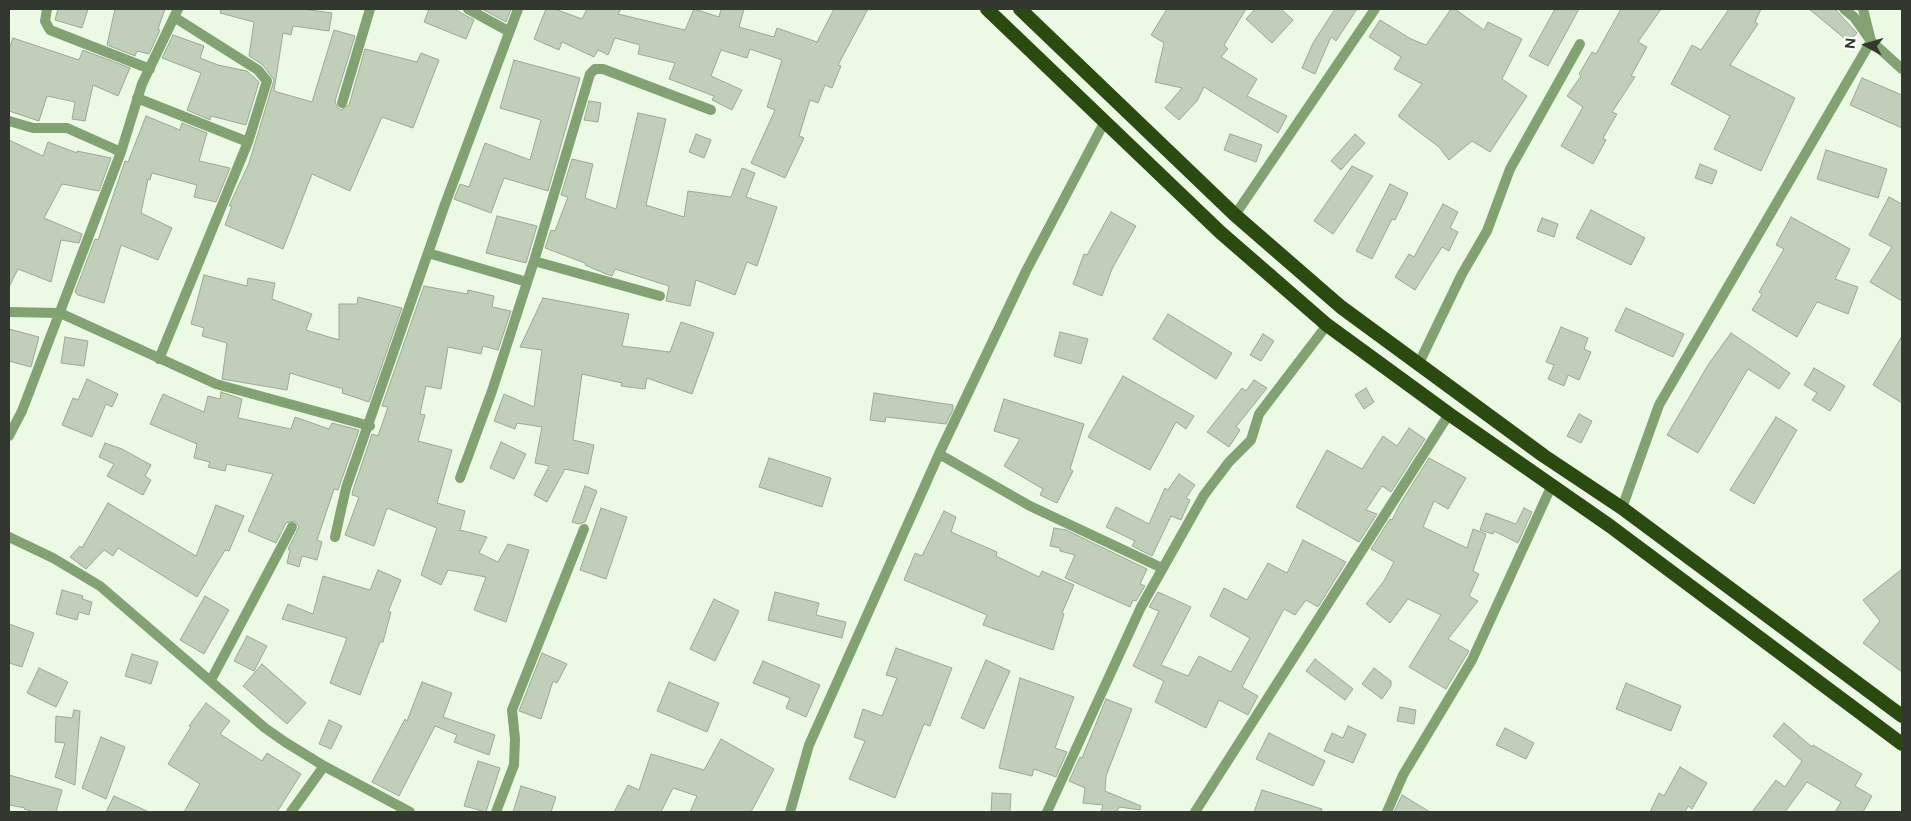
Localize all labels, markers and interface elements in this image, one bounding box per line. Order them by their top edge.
north arrow [1841,20,1891,70]
text: N [1842,37,1860,50]

